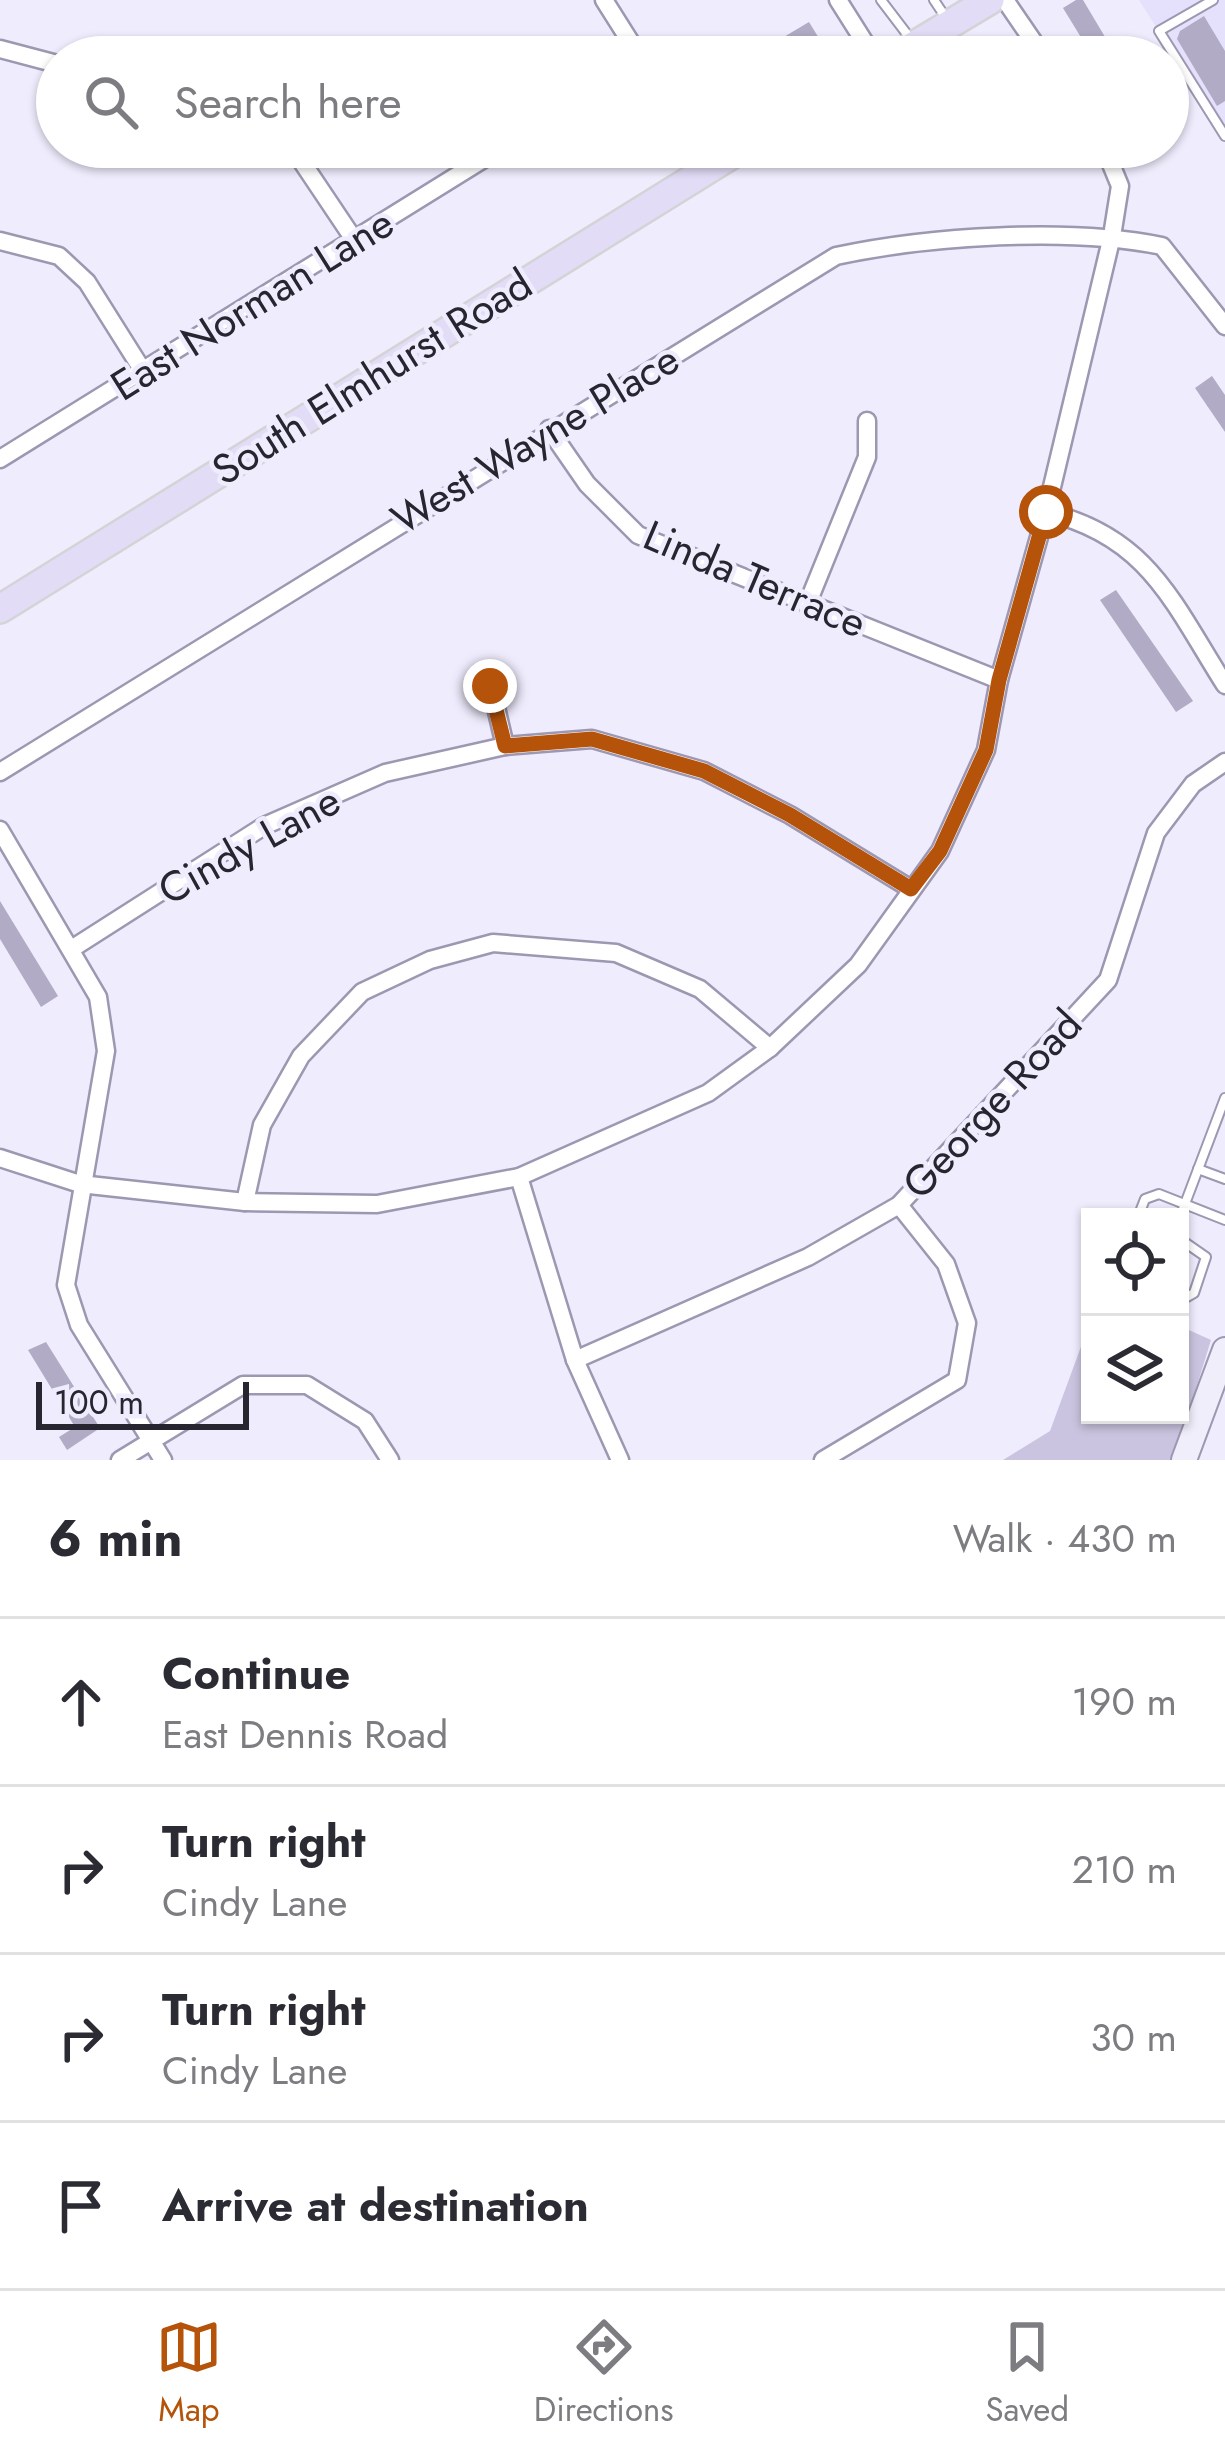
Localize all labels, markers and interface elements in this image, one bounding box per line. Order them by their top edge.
search box [36,36,1189,168]
icon: search [78,69,144,135]
text: Search here [174,70,402,135]
street label: East Norman Lane [99,192,405,416]
street label: South Elmhurst Road [200,254,544,500]
street label: West Wayne Place [379,329,691,549]
route start [1019,485,1073,539]
street label: Linda Terrace [634,505,876,653]
route end [463,659,517,713]
street label: Cindy Lane [147,770,351,920]
street label: George Road [888,996,1096,1212]
map controls [1081,1208,1189,1424]
button: locate [1081,1208,1189,1316]
button: layers [1081,1316,1189,1424]
scale bar [36,1376,249,1429]
text: 100 m [54,1379,144,1426]
text: 6 min [48,1501,183,1575]
text: Walk · 430 m [953,1510,1177,1567]
text: Continue [162,1641,350,1706]
icon: ahead [48,1669,114,1735]
text: 190 m [1071,1673,1177,1730]
text: East Dennis Road [162,1706,448,1763]
text: Turn right [162,1809,366,1874]
icon: right [48,1837,114,1903]
text: 210 m [1072,1841,1177,1898]
text: Cindy Lane [162,1874,347,1931]
text: Turn right [162,1977,366,2042]
icon: right [48,2005,114,2071]
text: 30 m [1090,2009,1177,2066]
text: Cindy Lane [162,2042,347,2099]
icon: arrive [48,2173,114,2239]
text: Arrive at destination [162,2173,589,2238]
tab: Map [156,2314,222,2433]
tab: Directions [534,2314,674,2433]
tab: Saved [985,2314,1069,2433]

